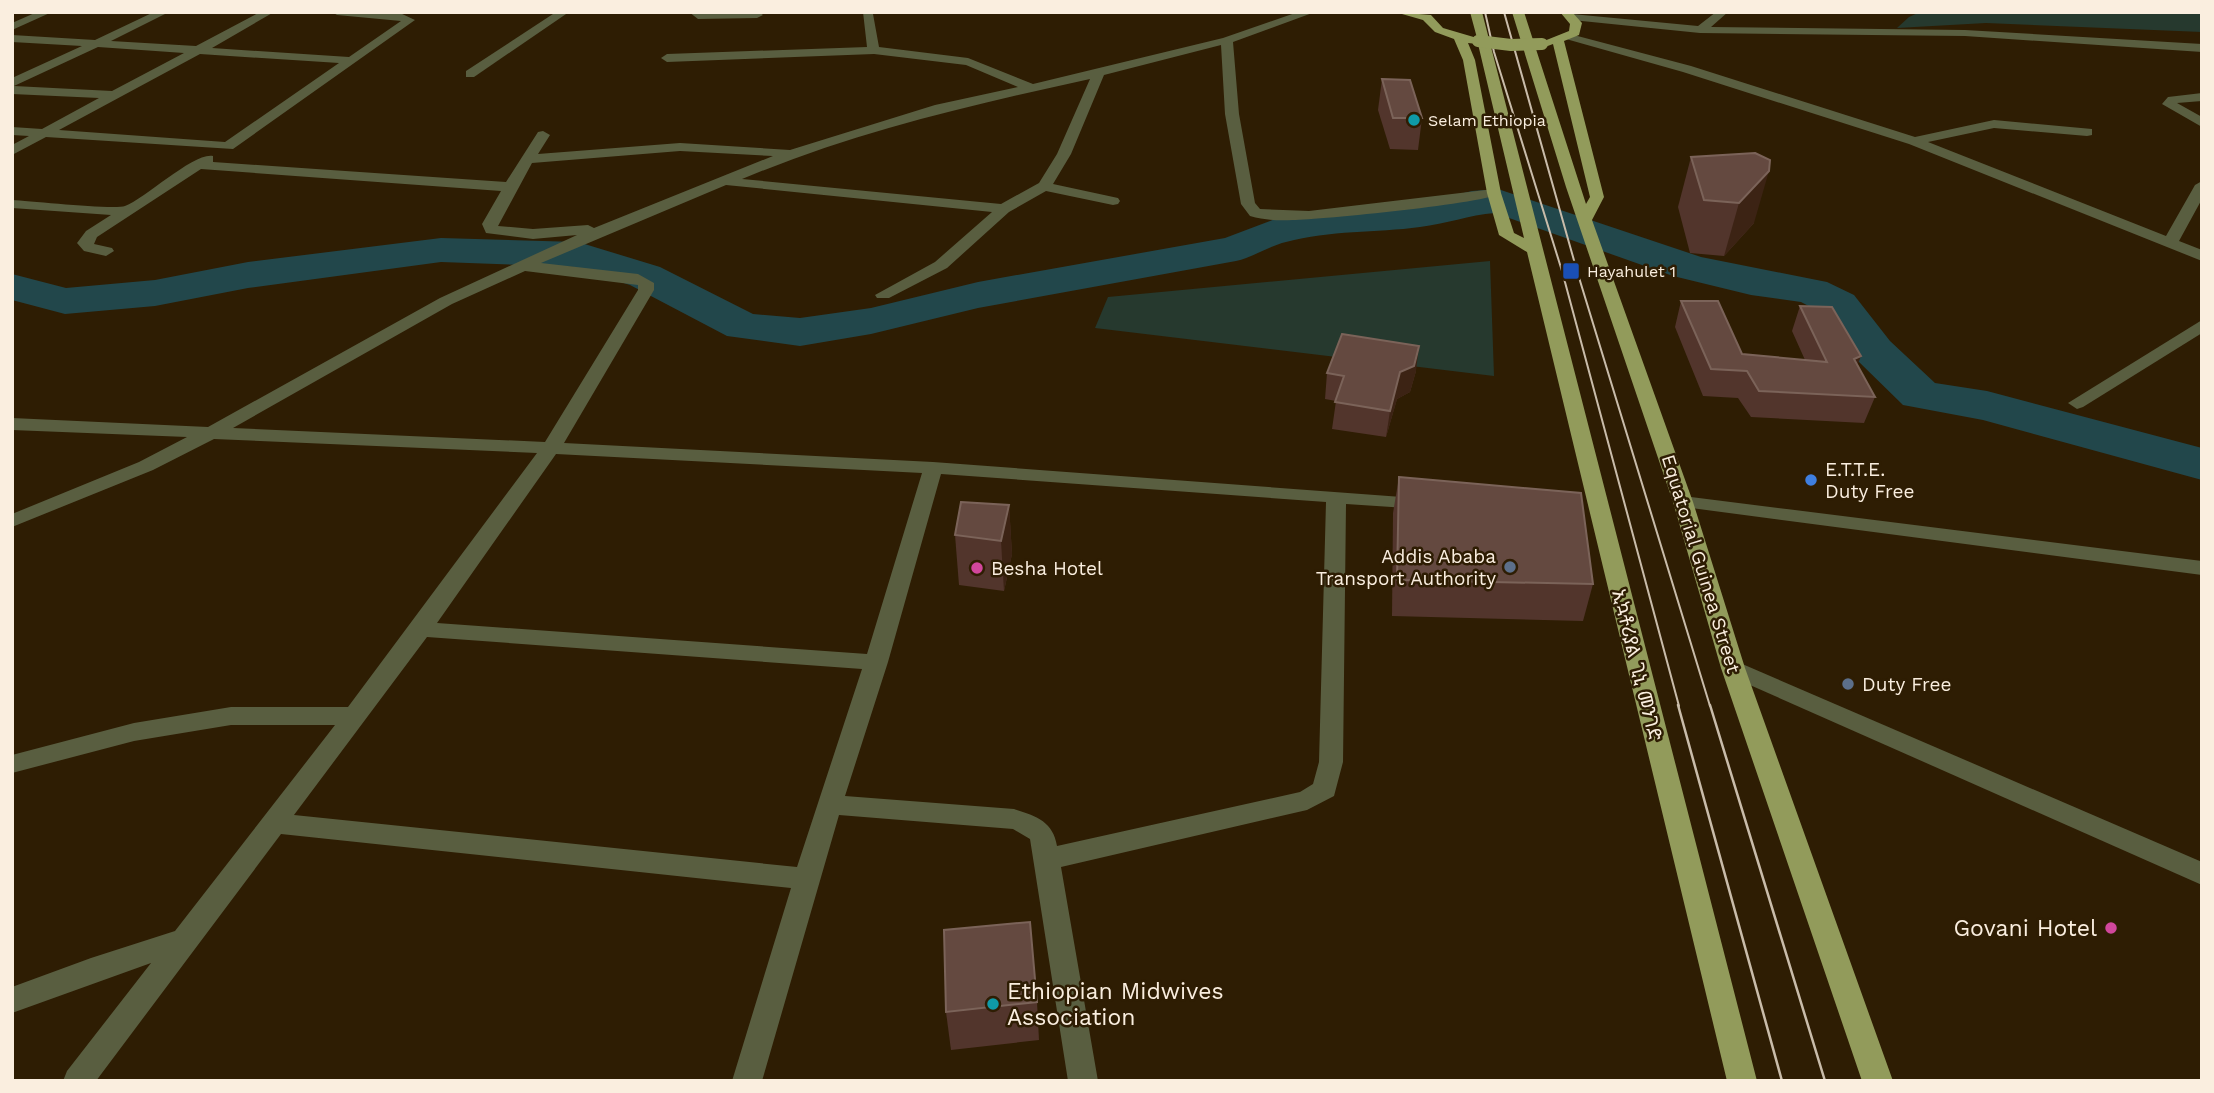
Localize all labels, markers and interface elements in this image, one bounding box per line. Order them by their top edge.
place label: Selam Ethiopia [1428,111,1546,130]
marker: Selam Ethiopia [1406,112,1422,128]
marker: Hayahulet 1 [1561,261,1581,281]
place label: Hayahulet 1 [1587,262,1676,281]
street label: Equatorial Guinea Street [1657,452,1745,676]
place label: E.T.T.E. Duty Free [1825,458,1914,503]
marker: E.T.T.E. Duty Free [1803,472,1819,488]
place label: Addis Ababa Transport Authority [1316,545,1496,590]
place label: Besha Hotel [991,557,1103,580]
marker: Addis Ababa Transport Authority [1502,559,1518,575]
marker: Besha Hotel [969,560,985,576]
street label: ኢኳቶሪያል ጊኒ መንገድ [1607,587,1667,743]
place label: Duty Free [1862,673,1951,696]
marker: Duty Free [1840,676,1856,692]
place label: Govani Hotel [1953,915,2097,942]
marker: Govani Hotel [2103,920,2119,936]
place label: Ethiopian Midwives Association [1007,978,1224,1031]
marker: Ethiopian Midwives Association [985,996,1001,1012]

